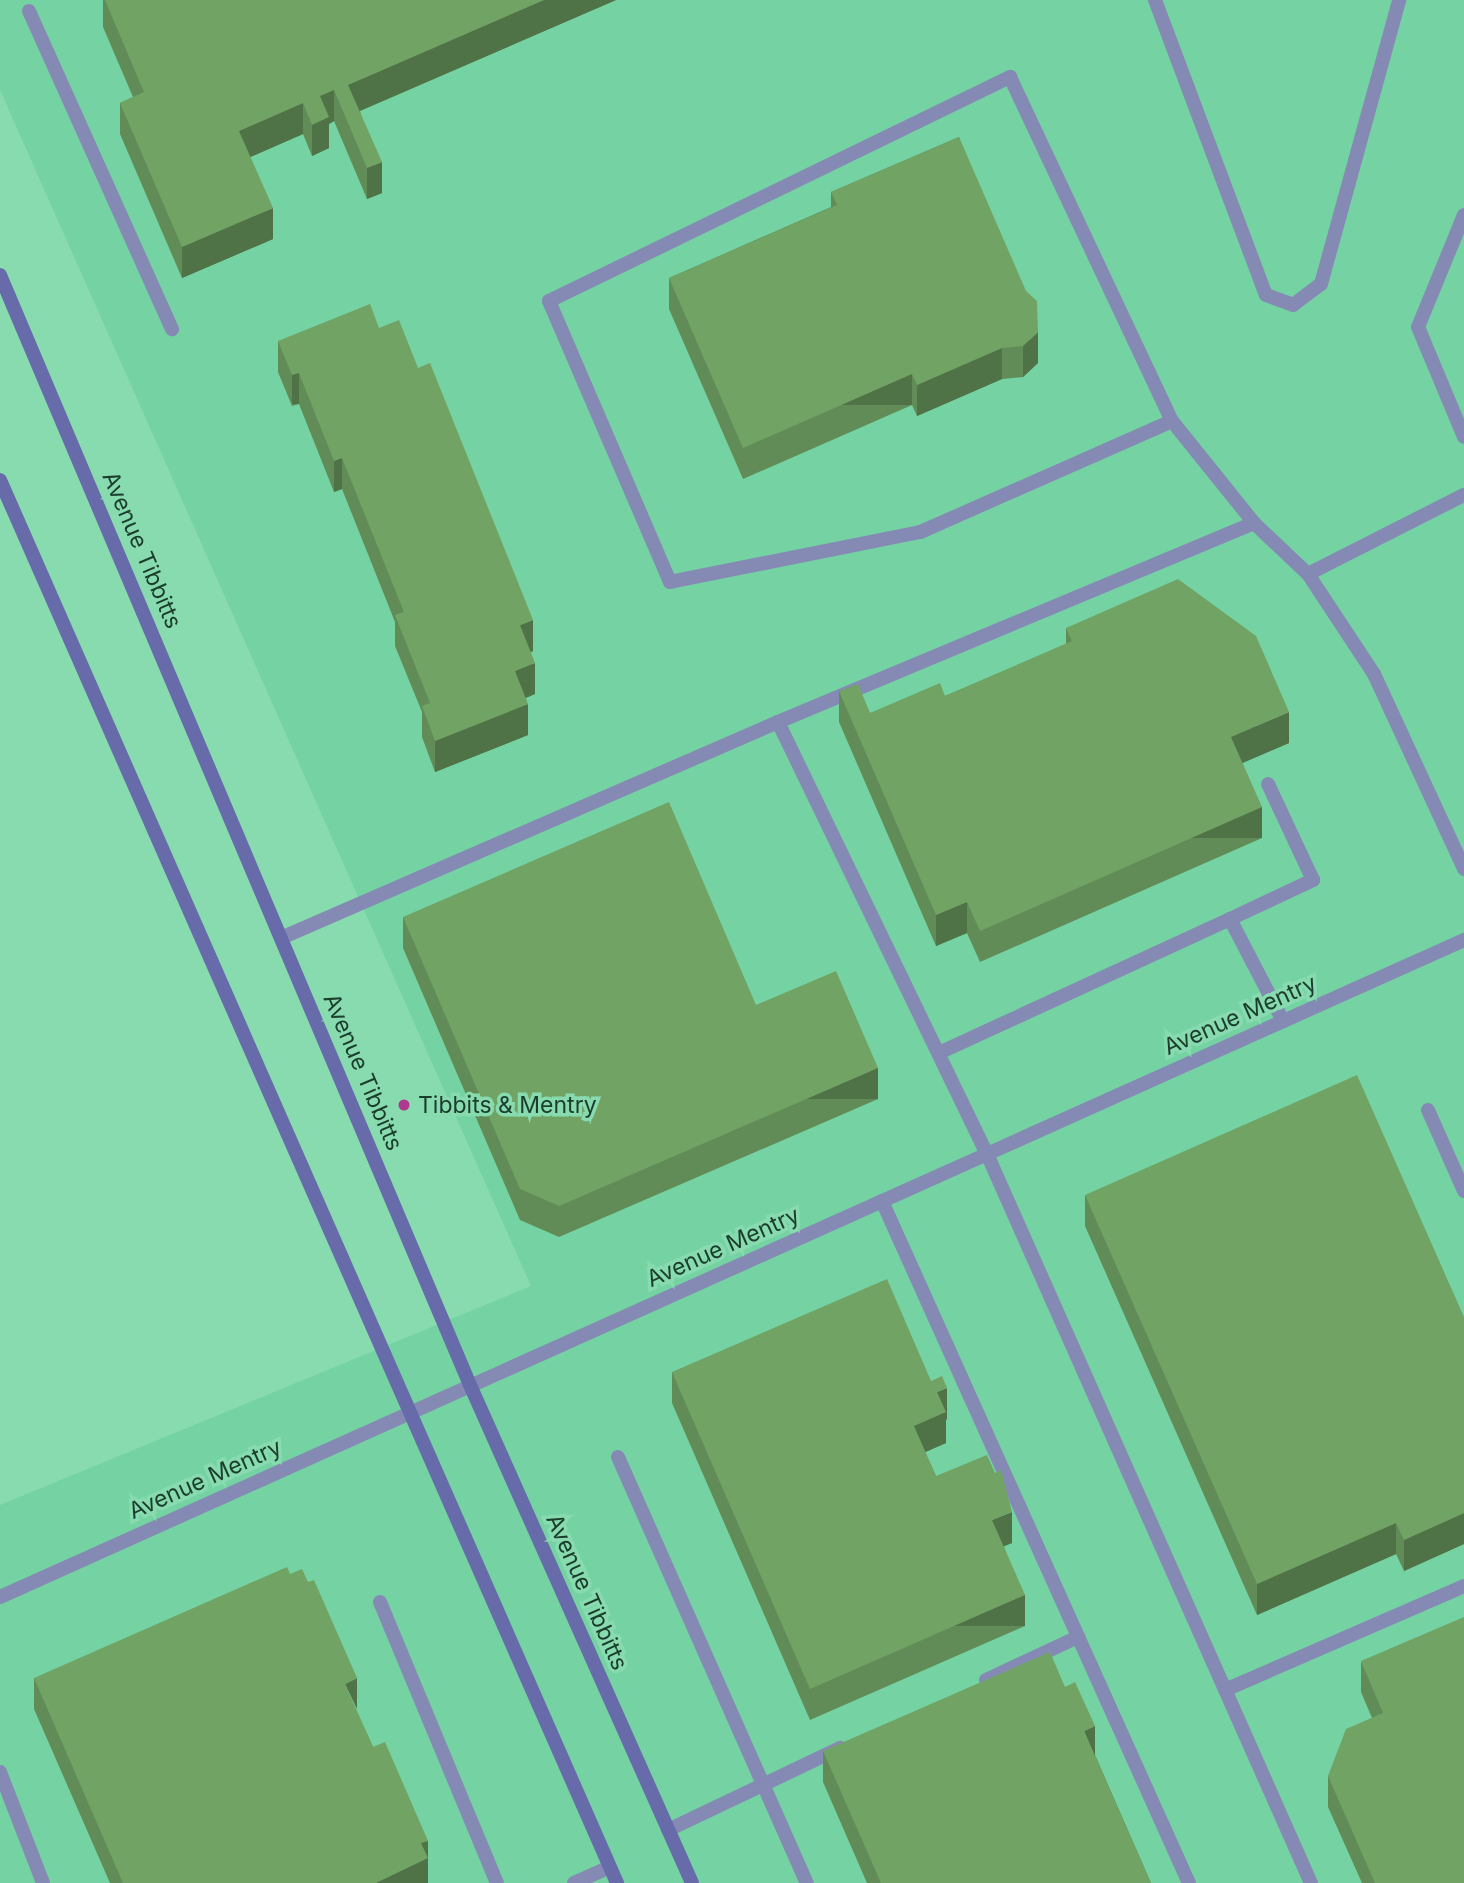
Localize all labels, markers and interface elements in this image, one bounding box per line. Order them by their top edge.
street label: Avenue Tibbitts [97,467,187,633]
street label: Avenue Mentry [1159,969,1321,1061]
street label: Avenue Tibbitts [318,989,408,1155]
place label: Tibbits & Mentry [418,1091,597,1119]
marker: Tibbits & Mentry [396,1097,412,1113]
street label: Avenue Mentry [642,1201,804,1293]
street label: Avenue Mentry [124,1433,286,1525]
street label: Avenue Tibbitts [540,1510,634,1674]

